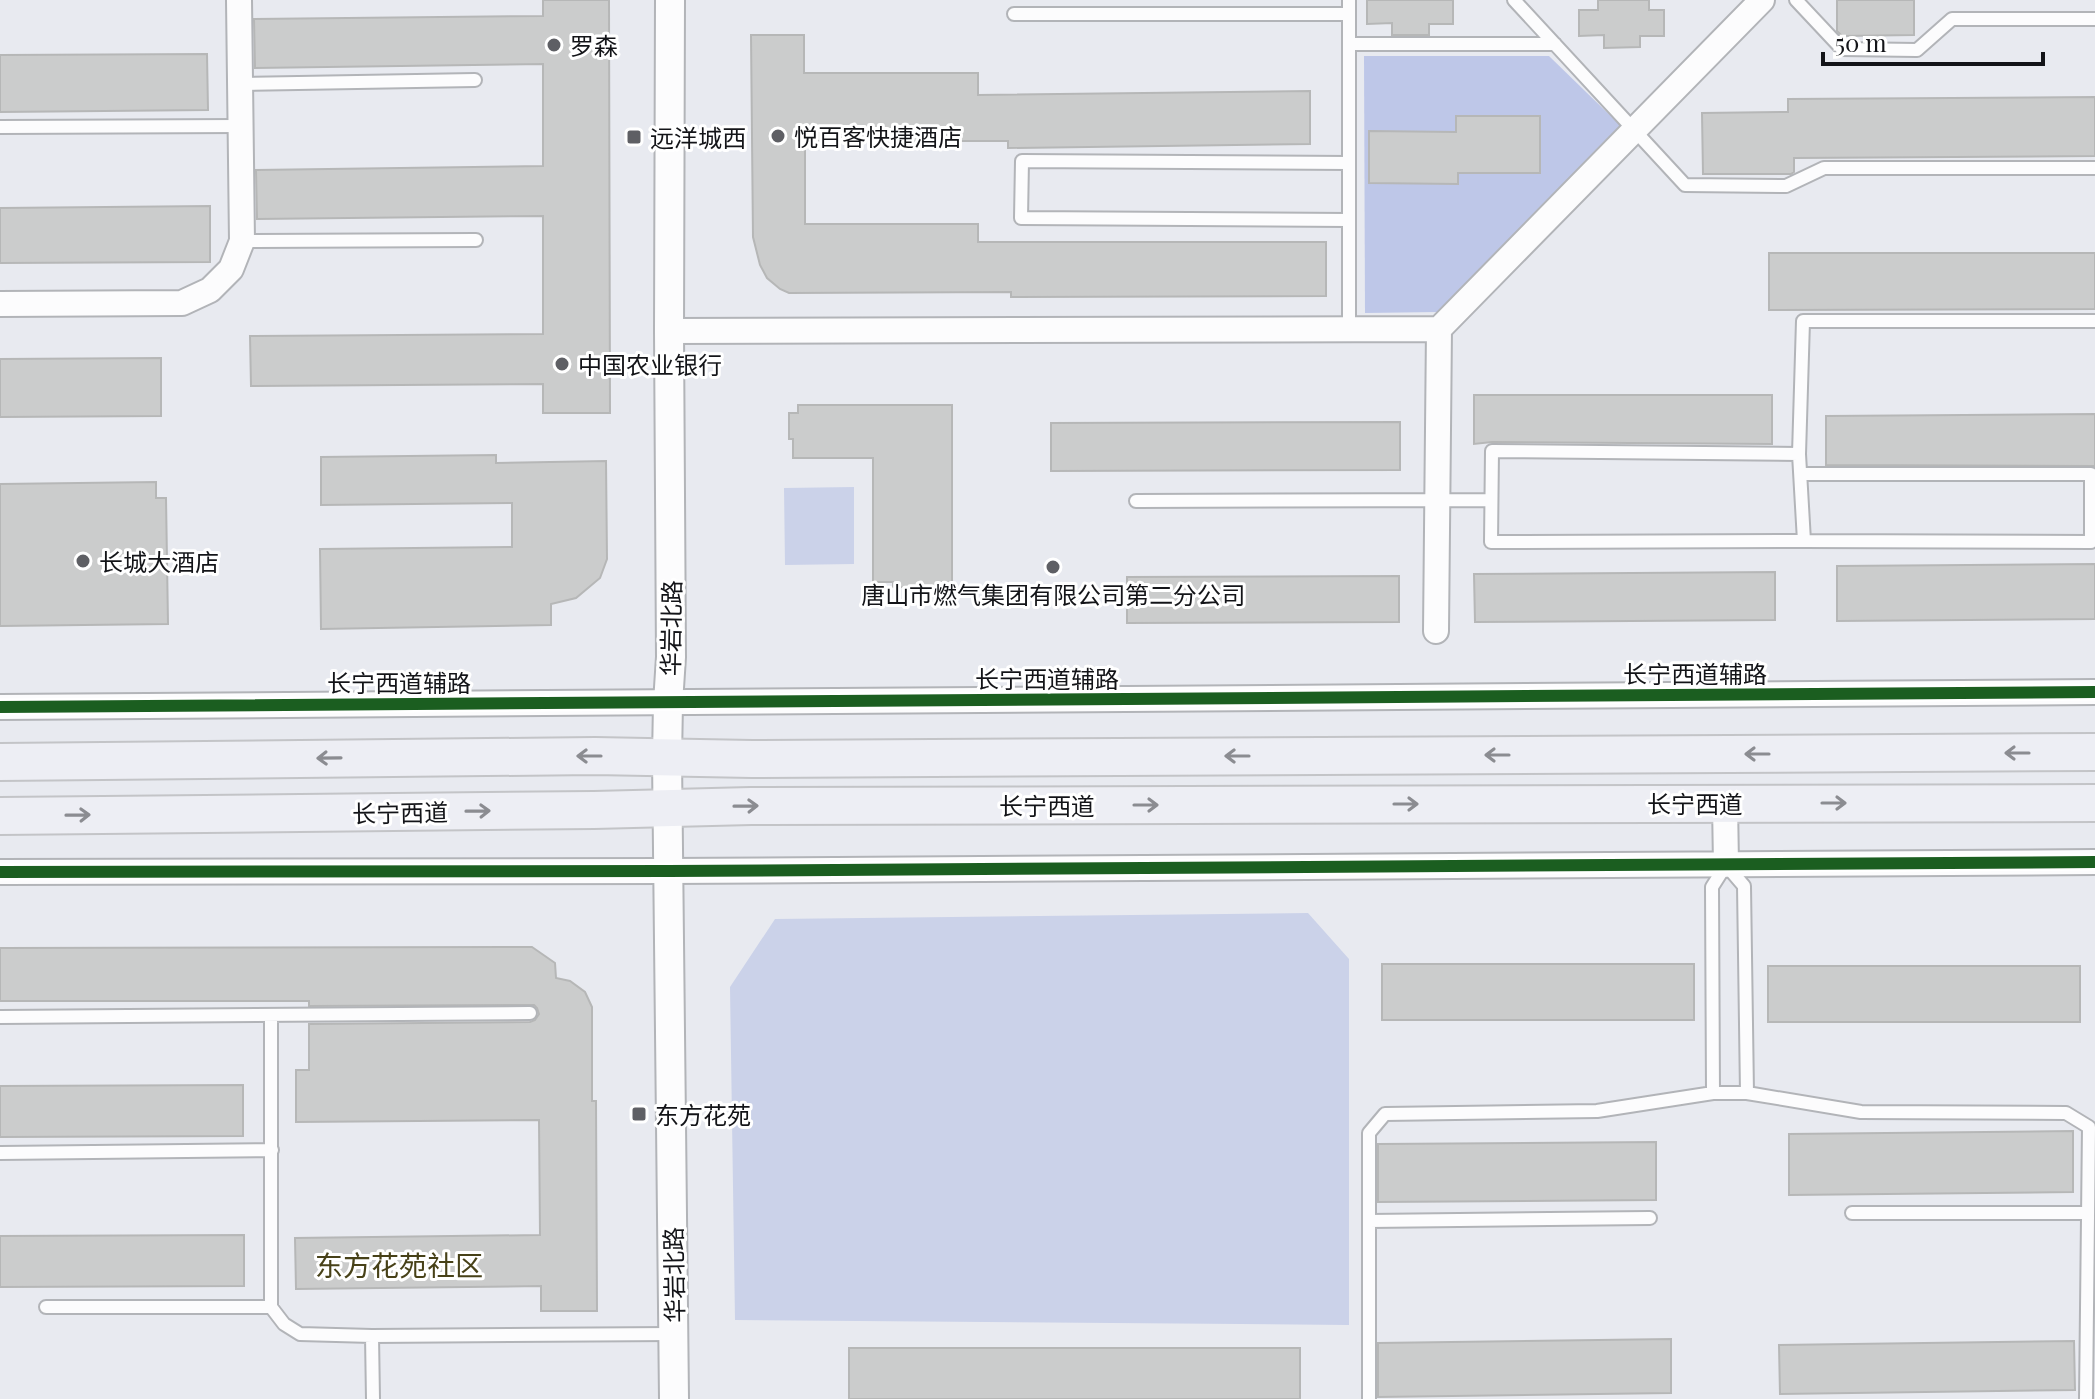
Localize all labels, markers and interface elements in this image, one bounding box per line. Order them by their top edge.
scale bar [1823,16,2043,66]
text: 50 m [1835,26,1887,58]
place label: 罗森 [570,29,618,61]
marker: 罗森 [545,36,563,54]
place label: 悦百客快捷酒店 [794,120,962,152]
place label: 远洋城西 [650,121,746,153]
marker: 悦百客快捷酒店 [769,127,787,145]
marker: 远洋城西 [625,128,643,146]
place label: 中国农业银行 [578,348,722,380]
marker: 中国农业银行 [553,355,571,373]
place label: 长城大酒店 [99,545,219,577]
marker: 长城大酒店 [74,552,92,570]
marker: 唐山市燃气集团有限公司第二分公司 [1044,558,1062,576]
place label: 唐山市燃气集团有限公司第二分公司 [861,578,1245,610]
street label: 华岩北路 [653,580,687,676]
street label: 长宁西道辅路 [1623,657,1767,689]
street label: 长宁西道辅路 [975,662,1119,694]
street label: 长宁西道辅路 [327,666,471,698]
one-way arrow [2004,745,2031,761]
one-way arrow [1744,746,1771,762]
one-way arrow [1484,747,1511,763]
one-way arrow [576,748,603,764]
one-way arrow [1224,749,1251,764]
one-way arrow [316,751,343,766]
street label: 长宁西道 [1647,787,1743,819]
street label: 长宁西道 [999,789,1095,821]
street label: 长宁西道 [352,795,448,829]
one-way arrow [1820,795,1847,811]
one-way arrow [1392,796,1419,812]
one-way arrow [1132,797,1159,813]
one-way arrow [732,798,759,814]
one-way arrow [464,804,491,819]
one-way arrow [64,808,91,823]
place label: 东方花苑 [655,1098,751,1130]
marker: 东方花苑 [630,1105,648,1123]
street label: 华岩北路 [656,1227,690,1323]
district label: 东方花苑社区 [315,1246,483,1283]

